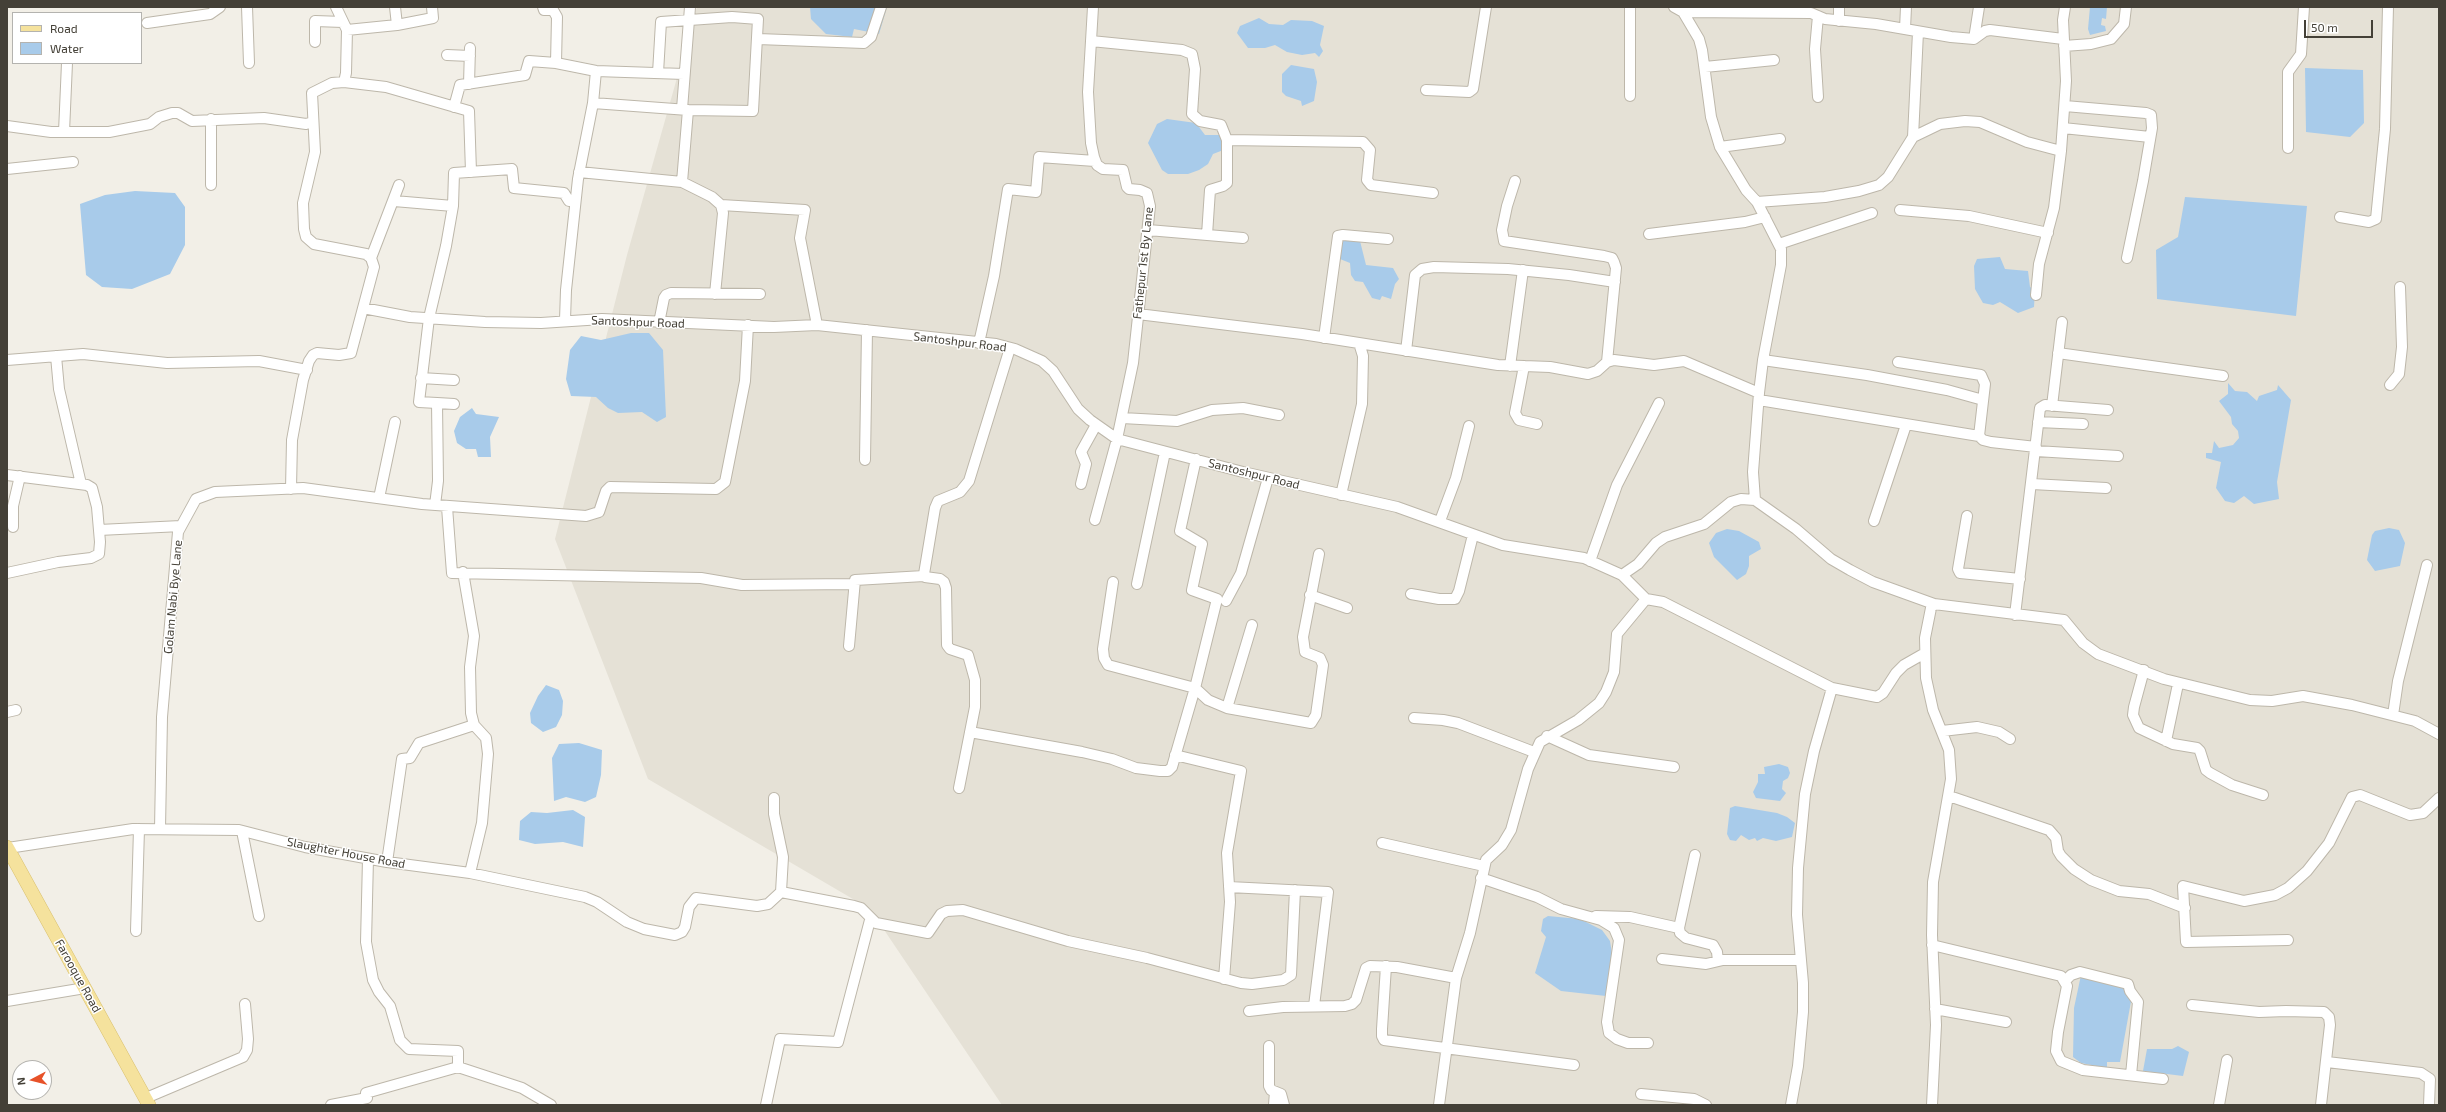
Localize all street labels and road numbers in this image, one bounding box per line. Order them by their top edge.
street label: Fathepur 1st By Lane [1130,206,1156,320]
street label: Santoshpur Road [591,313,685,331]
street label: Santoshpur Road [913,329,1007,355]
street label: Santoshpur Road [1207,456,1301,492]
street label: Golam Nabi Bye Lane [161,539,185,655]
street label: Slaughter House Road [286,834,406,872]
street label: Farooque Road [52,937,104,1015]

